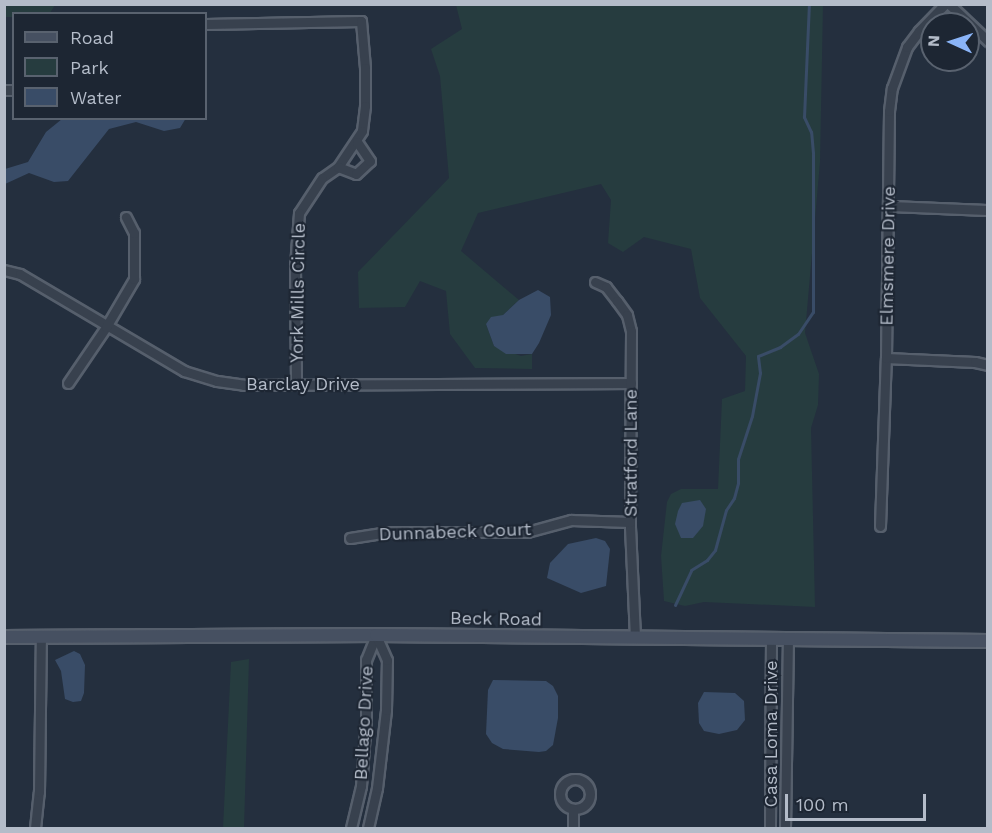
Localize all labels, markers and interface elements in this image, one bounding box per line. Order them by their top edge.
legend [12,12,207,120]
north arrow [920,12,980,72]
text: Road [70,27,114,48]
text: N [924,35,943,48]
text: Park [70,57,109,78]
text: Water [70,87,122,108]
street label: Elmsmere Drive [876,186,900,326]
street label: York Mills Circle [286,223,310,363]
street label: Barclay Drive [246,373,360,395]
street label: Stratford Lane [620,389,642,517]
street label: Dunnabeck Court [378,519,532,545]
street label: Beck Road [450,607,542,631]
street label: Casa Loma Drive [760,660,782,808]
street label: Bellago Drive [350,665,378,781]
scale bar [788,782,929,820]
text: 100 m [796,794,849,815]

